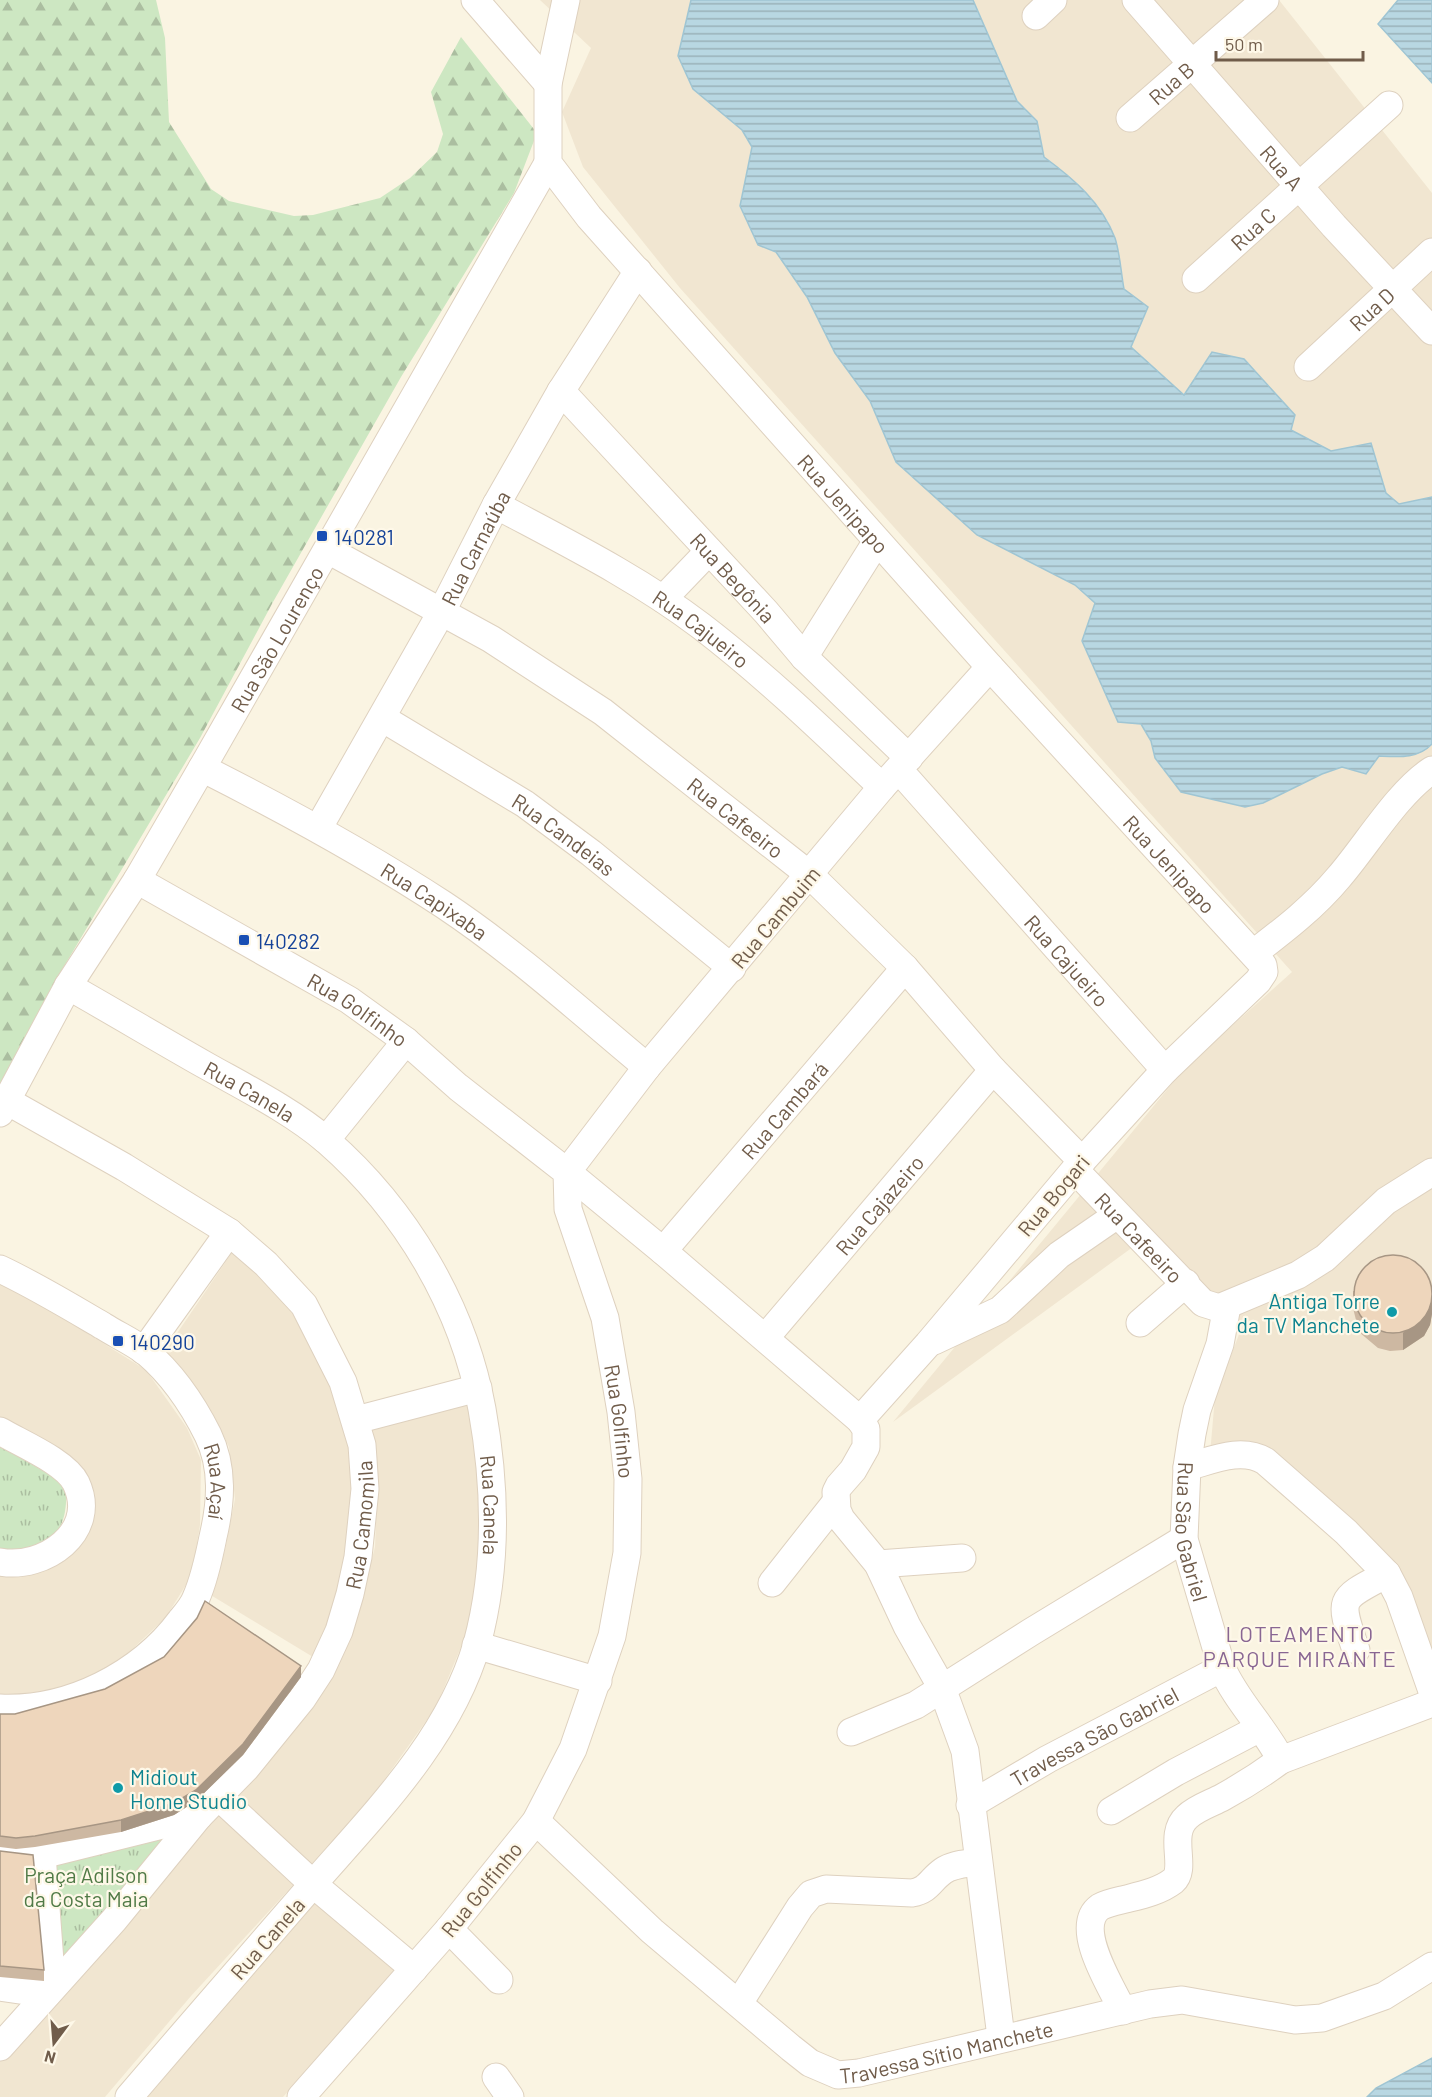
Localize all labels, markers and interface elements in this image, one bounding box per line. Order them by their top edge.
scale bar [1216,24,1363,62]
text: 50 m [1225,33,1263,55]
street label: Rua B [1143,56,1199,109]
street label: Rua A [1256,139,1309,195]
street label: Rua C [1225,201,1280,255]
street label: Rua D [1343,282,1399,335]
street label: Rua Jenipapo [793,448,895,558]
street label: Rua Carnaúba [435,486,514,609]
place label: 140281 [334,524,394,549]
street label: Rua Begônia [686,527,782,627]
marker: 140281 [315,529,329,543]
street label: Rua São Lourenço [224,561,328,716]
street label: Rua Cajueiro [649,584,755,673]
street label: Rua Cafeeiro [683,771,789,863]
street label: Rua Candeias [508,787,621,880]
street label: Rua Jenipapo [1119,809,1221,918]
street label: Rua Capixaba [377,856,493,944]
street label: Rua Cambuim [725,861,825,973]
street label: Rua Cajueiro [1020,909,1115,1011]
place label: 140282 [256,928,320,953]
marker: 140282 [237,933,251,947]
street label: Rua Golfinho [304,967,413,1051]
street label: Rua Canela [200,1055,300,1127]
street label: Rua Cambará [735,1056,832,1163]
street label: Rua Cajazeiro [829,1149,928,1259]
street label: Rua Bogari [1012,1149,1094,1241]
street label: Rua Cafeeiro [1090,1187,1189,1287]
place label: Antiga Torre da TV Manchete [1237,1288,1380,1337]
marker: Antiga Torre da TV Manchete [1385,1305,1399,1319]
place label: 140290 [130,1329,195,1354]
marker: 140290 [111,1334,125,1348]
street label: Rua Golfinho [601,1362,640,1480]
street label: Rua Açaí [200,1439,232,1522]
street label: Rua Canela [476,1454,505,1556]
street label: Rua Camomila [339,1460,378,1592]
street label: Rua São Gabriel [1171,1461,1214,1604]
district label: LOTEAMENTO PARQUE MIRANTE [1203,1620,1397,1671]
street label: Travessa São Gabriel [1005,1681,1182,1791]
place label: Midiout Home Studio [130,1764,247,1813]
marker: Midiout Home Studio [111,1781,125,1795]
street label: Rua Golfinho [435,1836,527,1942]
park label: Praça Adilson da Costa Maia [23,1862,149,1911]
street label: Rua Canela [225,1892,309,1984]
north arrow [24,2013,84,2073]
street label: Travessa Sítio Manchete [838,2015,1055,2087]
text: N [42,2047,57,2068]

